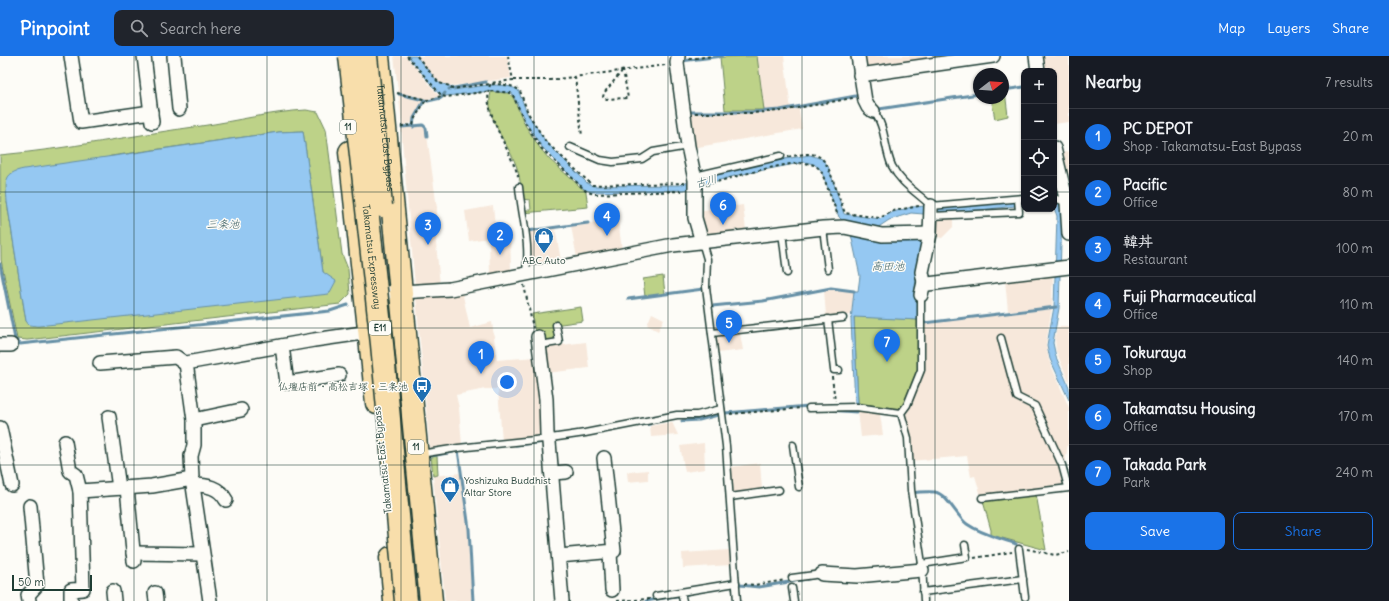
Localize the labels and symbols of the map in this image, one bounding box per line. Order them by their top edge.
north arrow [973,68,1009,104]
street label: Takamatsu-East Bypass [374,83,397,193]
road number: 11 [340,120,356,134]
water label: 古川 [694,171,718,191]
pin: 6 [710,192,736,225]
pin: 4 [594,203,620,236]
street label: Takamatsu Expressway [360,204,384,310]
pin: 3 [415,212,441,245]
water label: 三条池 [207,217,240,231]
pin: 2 [487,222,513,255]
shop icon: ABC Auto [533,226,555,254]
place label: ABC Auto [522,254,566,267]
water label: 高田池 [872,259,905,273]
pin: 5 [716,310,742,343]
road number: E11 [369,321,391,335]
pin: 7 [874,329,900,362]
pin: 1 [468,341,494,374]
your location [497,372,517,392]
bus stop icon: 仏壇店前・高松吉塚・三条池 [411,375,433,403]
place label: 仏壇店前・高松吉塚・三条池 [278,380,408,393]
street label: Takamatsu-East Bypass [370,405,395,514]
road number: 11 [408,440,424,454]
place label: Yoshizuka Buddhist Altar Store [464,474,551,499]
shop icon: Yoshizuka Buddhist Altar Store [439,475,461,503]
scale bar [12,573,92,592]

